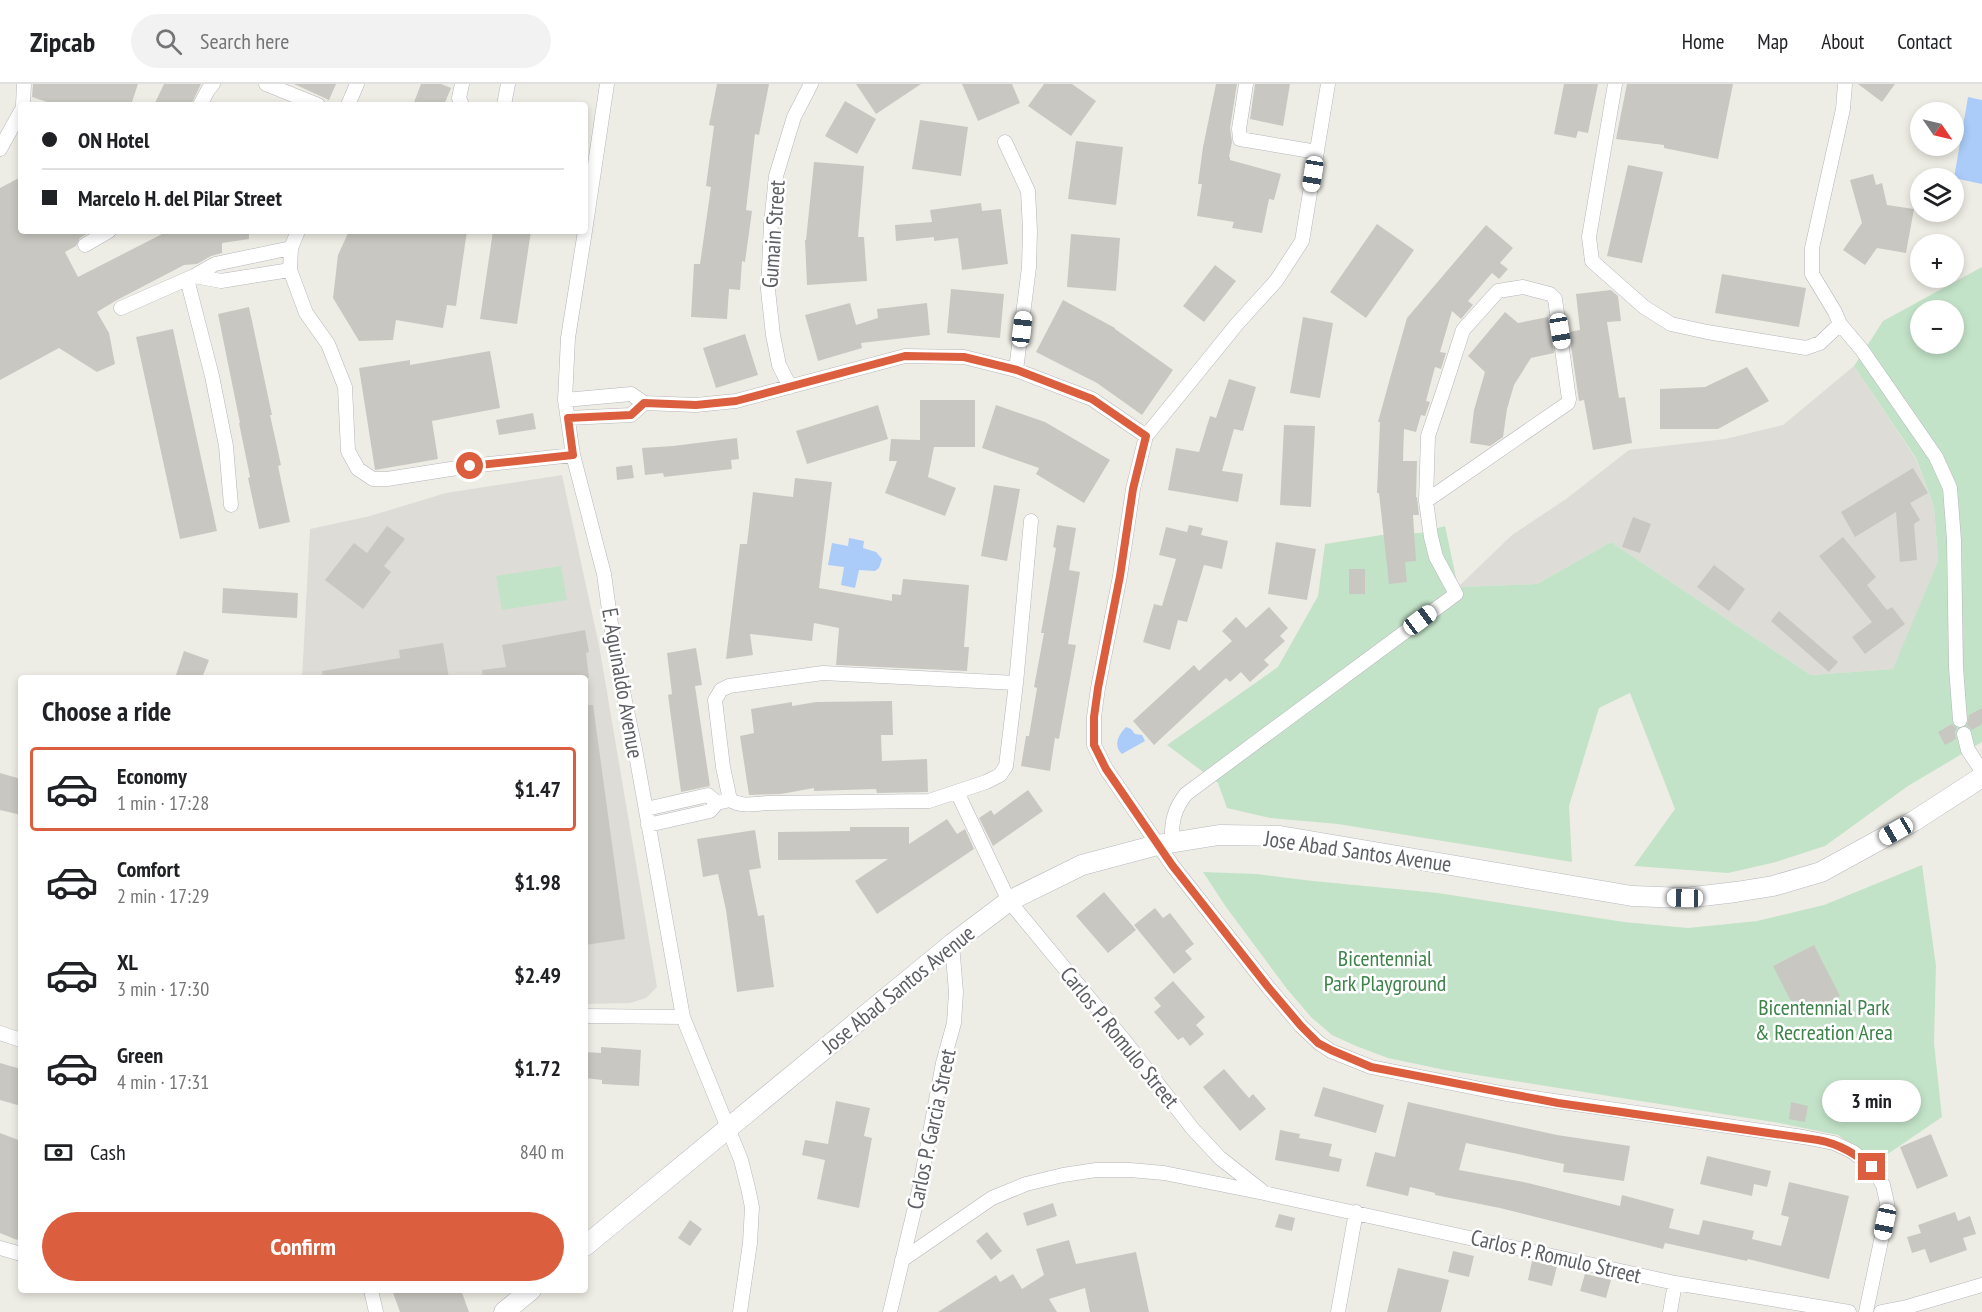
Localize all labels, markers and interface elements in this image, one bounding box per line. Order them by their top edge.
search box [131,14,551,68]
text: Zipcab [30,23,95,60]
icon: search [152,25,185,58]
text: Search here [200,27,289,55]
text: Home [1682,28,1724,55]
text: Map [1757,28,1788,55]
text: About [1821,28,1864,55]
text: Contact [1897,28,1952,55]
north arrow [1910,102,1964,156]
map controls [1910,102,1964,354]
text: ON Hotel [78,126,149,154]
car [1301,155,1325,193]
button: layers [1910,168,1964,222]
street label: Gumain Street [755,179,791,289]
text: Marcelo H. del Pilar Street [78,184,282,212]
button: + [1910,234,1964,288]
button: − [1910,300,1964,354]
car [1011,310,1033,348]
car [1548,312,1572,350]
route start [456,452,483,479]
car [1400,602,1440,638]
street label: E. Aguinaldo Avenue [596,606,650,760]
text: Choose a ride [42,694,171,728]
icon: car [45,762,99,816]
text: Economy [117,762,187,790]
text: $1.47 [514,775,561,803]
text: 1 min · 17:28 [117,790,209,816]
car [1876,814,1916,848]
street label: Jose Abad Santos Avenue [1262,824,1453,878]
icon: car [45,855,99,909]
text: Comfort [117,855,180,883]
text: $1.98 [514,868,561,896]
text: 2 min · 17:29 [117,883,209,909]
car [1667,889,1703,907]
street label: Jose Abad Santos Avenue [815,919,980,1060]
park label: Bicentennial Park Playground [1324,944,1446,997]
icon: car [45,948,99,1002]
text: XL [117,948,138,976]
text: $2.49 [514,961,561,989]
street label: Carlos P. Romulo Street [1054,961,1186,1113]
text: 3 min · 17:30 [117,976,209,1002]
park label: Bicentennial Park & Recreation Area [1755,993,1893,1046]
icon: car [45,1041,99,1095]
text: Green [117,1041,163,1069]
street label: Carlos P. Garcia Street [900,1046,962,1212]
text: $1.72 [514,1054,561,1082]
text: 4 min · 17:31 [117,1069,209,1095]
callout: 3 min [1822,1080,1922,1122]
text: 3 min [1851,1088,1892,1114]
icon: cash [42,1136,75,1169]
text: Cash [90,1138,126,1166]
text: 840 m [520,1139,564,1165]
route end [1858,1153,1885,1180]
car [1872,1203,1898,1241]
button: Confirm [42,1212,564,1281]
street label: Carlos P. Romulo Street [1468,1223,1644,1289]

